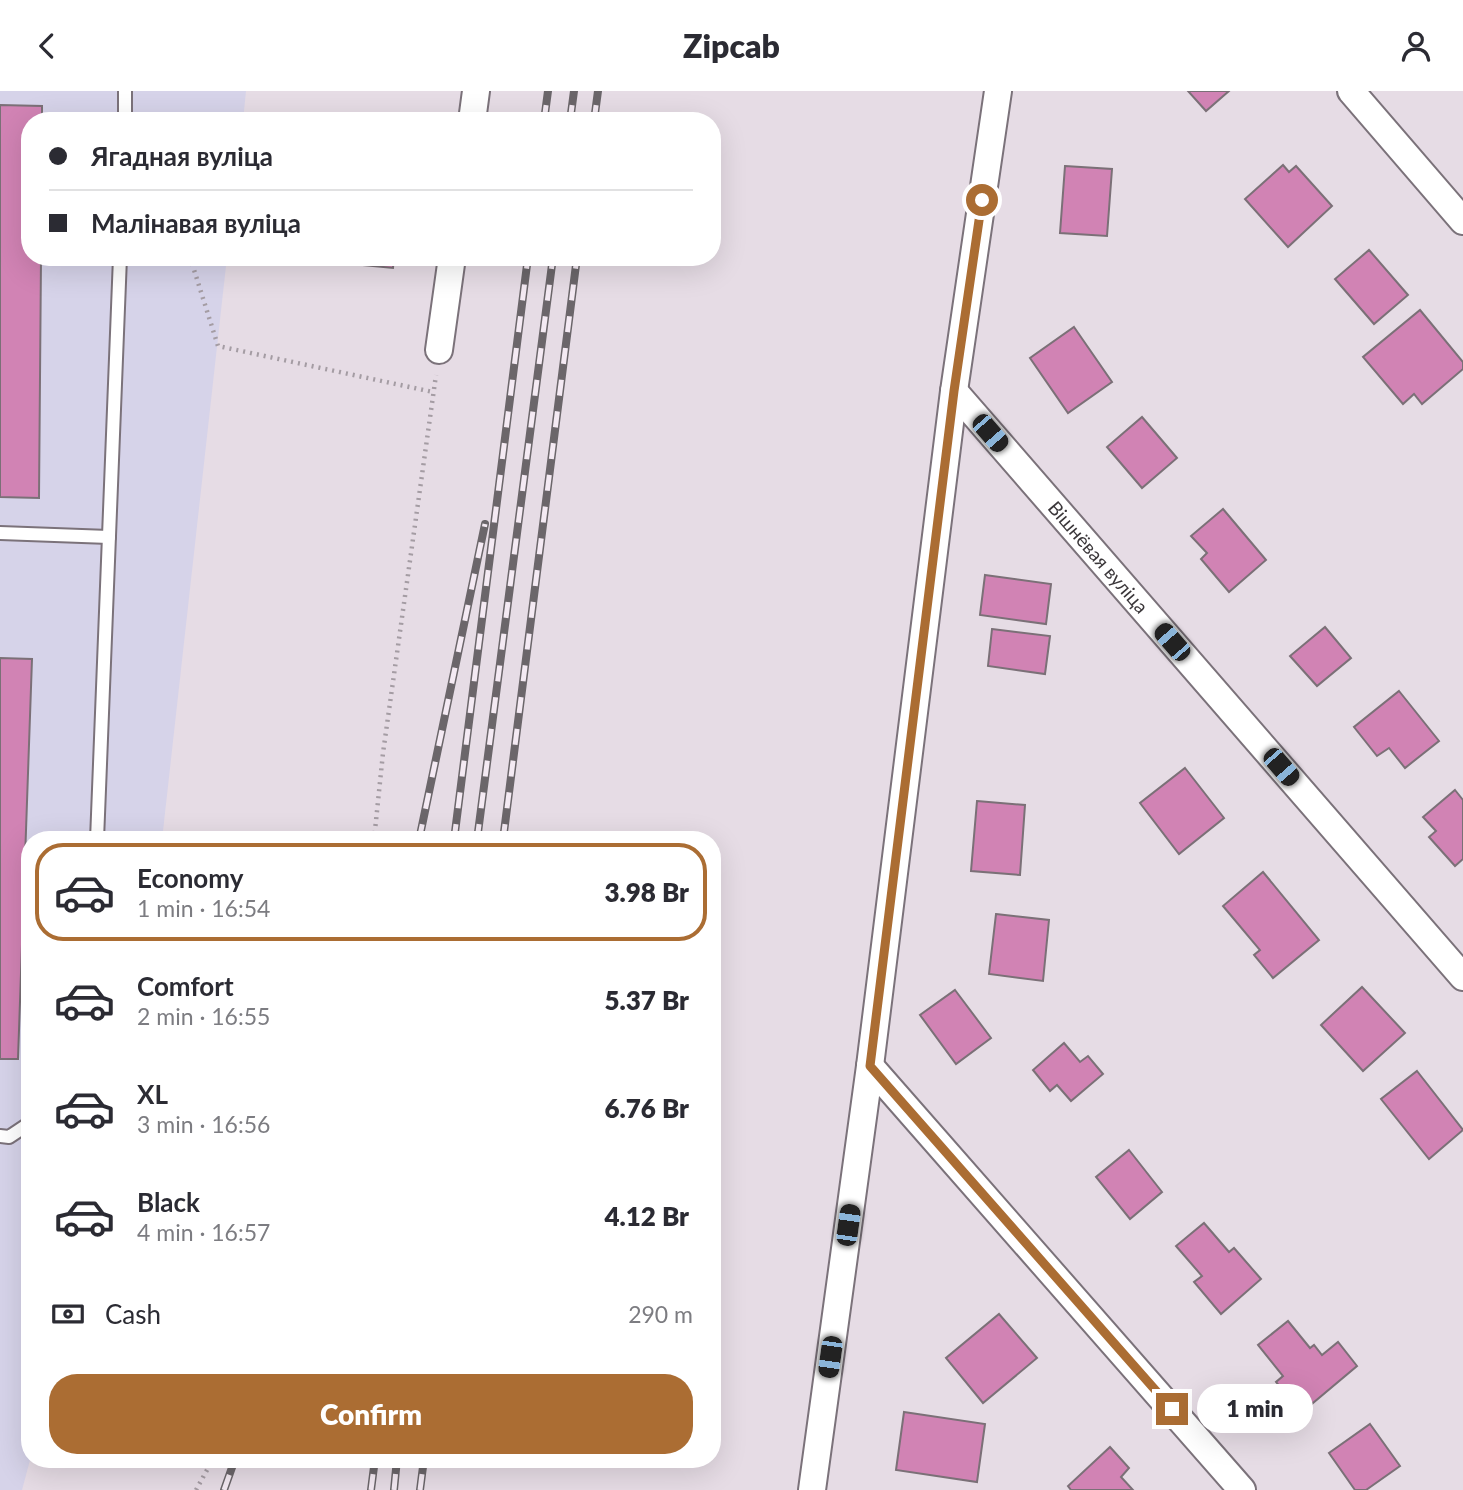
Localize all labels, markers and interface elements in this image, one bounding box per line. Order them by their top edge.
text: Zipcab [683,26,780,65]
icon: back [28,27,66,65]
icon: person [1397,27,1435,65]
text: Ягадная вуліца [91,140,273,172]
route start [966,184,998,216]
text: Малінавая вуліца [91,207,301,239]
car [969,410,1012,456]
street label: Вішнёвая вуліца [1044,496,1154,618]
car [1151,619,1194,665]
car [1260,744,1303,790]
icon: car [53,861,116,924]
text: Economy [137,862,243,894]
text: 3.98 Br [604,876,689,908]
text: 1 min · 16:54 [137,894,270,922]
icon: car [53,969,116,1032]
text: Comfort [137,970,234,1002]
text: 5.37 Br [604,984,689,1016]
text: 2 min · 16:55 [137,1002,270,1030]
icon: car [53,1077,116,1140]
text: XL [137,1078,168,1110]
text: 6.76 Br [604,1092,689,1124]
text: 3 min · 16:56 [137,1110,270,1138]
icon: car [53,1185,116,1248]
text: Black [137,1186,200,1218]
text: 4.12 Br [604,1200,689,1232]
car [835,1203,862,1247]
text: 4 min · 16:57 [137,1218,270,1246]
icon: cash [49,1295,87,1333]
text: Cash [105,1298,161,1330]
text: 290 m [628,1300,693,1328]
car [817,1335,844,1379]
button: Confirm [49,1374,693,1454]
callout: 1 min [1196,1385,1312,1433]
route end [1156,1393,1188,1425]
text: 1 min [1226,1394,1284,1422]

